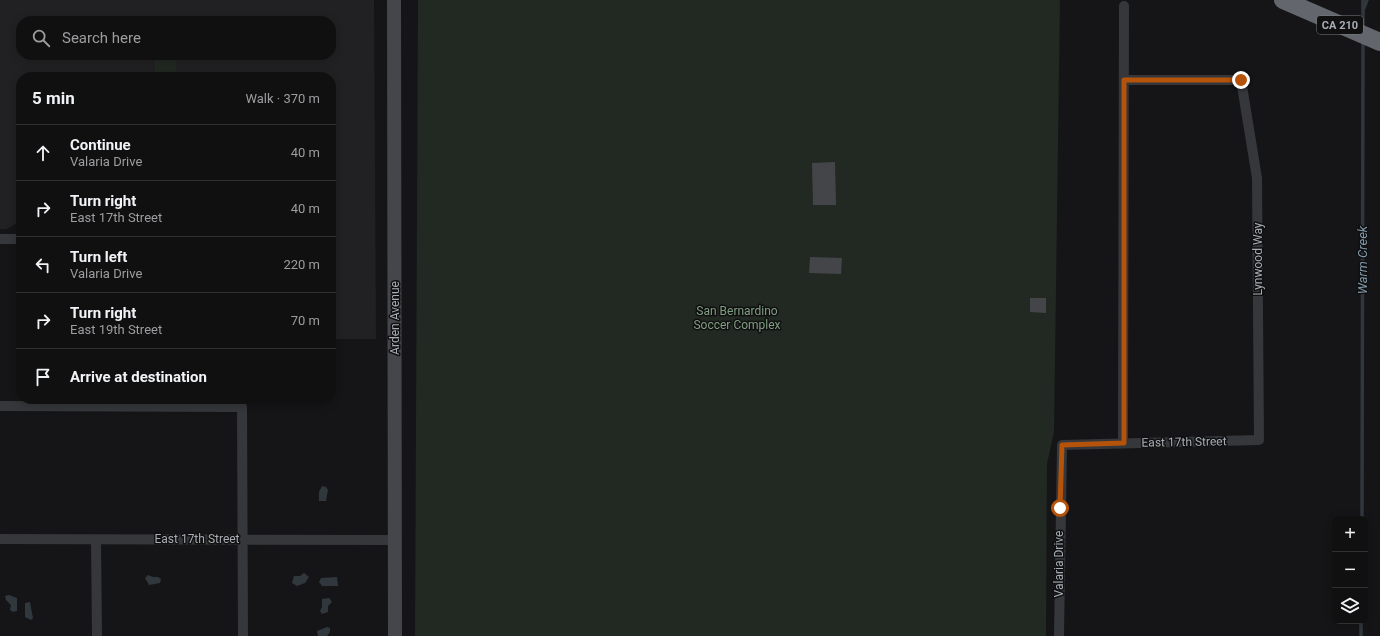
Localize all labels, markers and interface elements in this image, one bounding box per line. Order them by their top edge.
search box [16,16,336,60]
road number: CA 210 [1317,16,1363,34]
icon: search [30,27,52,49]
text: Search here [62,29,141,47]
route end [1232,71,1250,89]
text: 5 min [32,88,75,108]
text: Walk · 370 m [245,91,320,106]
text: Continue [70,136,131,154]
icon: ahead [32,142,54,164]
text: 40 m [291,145,320,160]
text: Valaria Drive [70,154,142,169]
text: Turn right [70,192,136,210]
icon: right [32,198,54,220]
text: 40 m [291,201,320,216]
text: East 17th Street [70,210,162,225]
street label: Lynwood Way [1251,222,1265,296]
water label: Warm Creek [1355,225,1370,294]
text: Turn left [70,248,127,266]
icon: left [32,254,54,276]
text: 220 m [283,257,320,272]
text: Valaria Drive [70,266,142,281]
street label: Arden Avenue [388,281,402,355]
text: Turn right [70,304,136,322]
park label: San Bernardino Soccer Complex [693,304,781,332]
icon: right [32,310,54,332]
text: 70 m [291,313,320,328]
text: East 19th Street [70,322,162,337]
icon: arrive [32,366,54,388]
text: Arrive at destination [70,368,207,386]
street label: East 17th Street [1141,434,1227,450]
route start [1051,499,1069,517]
map controls [1332,516,1368,624]
button: + [1332,516,1368,552]
street label: Valaria Drive [1052,531,1066,597]
street label: East 17th Street [154,532,240,546]
button: − [1332,552,1368,588]
button: layers [1332,588,1368,624]

